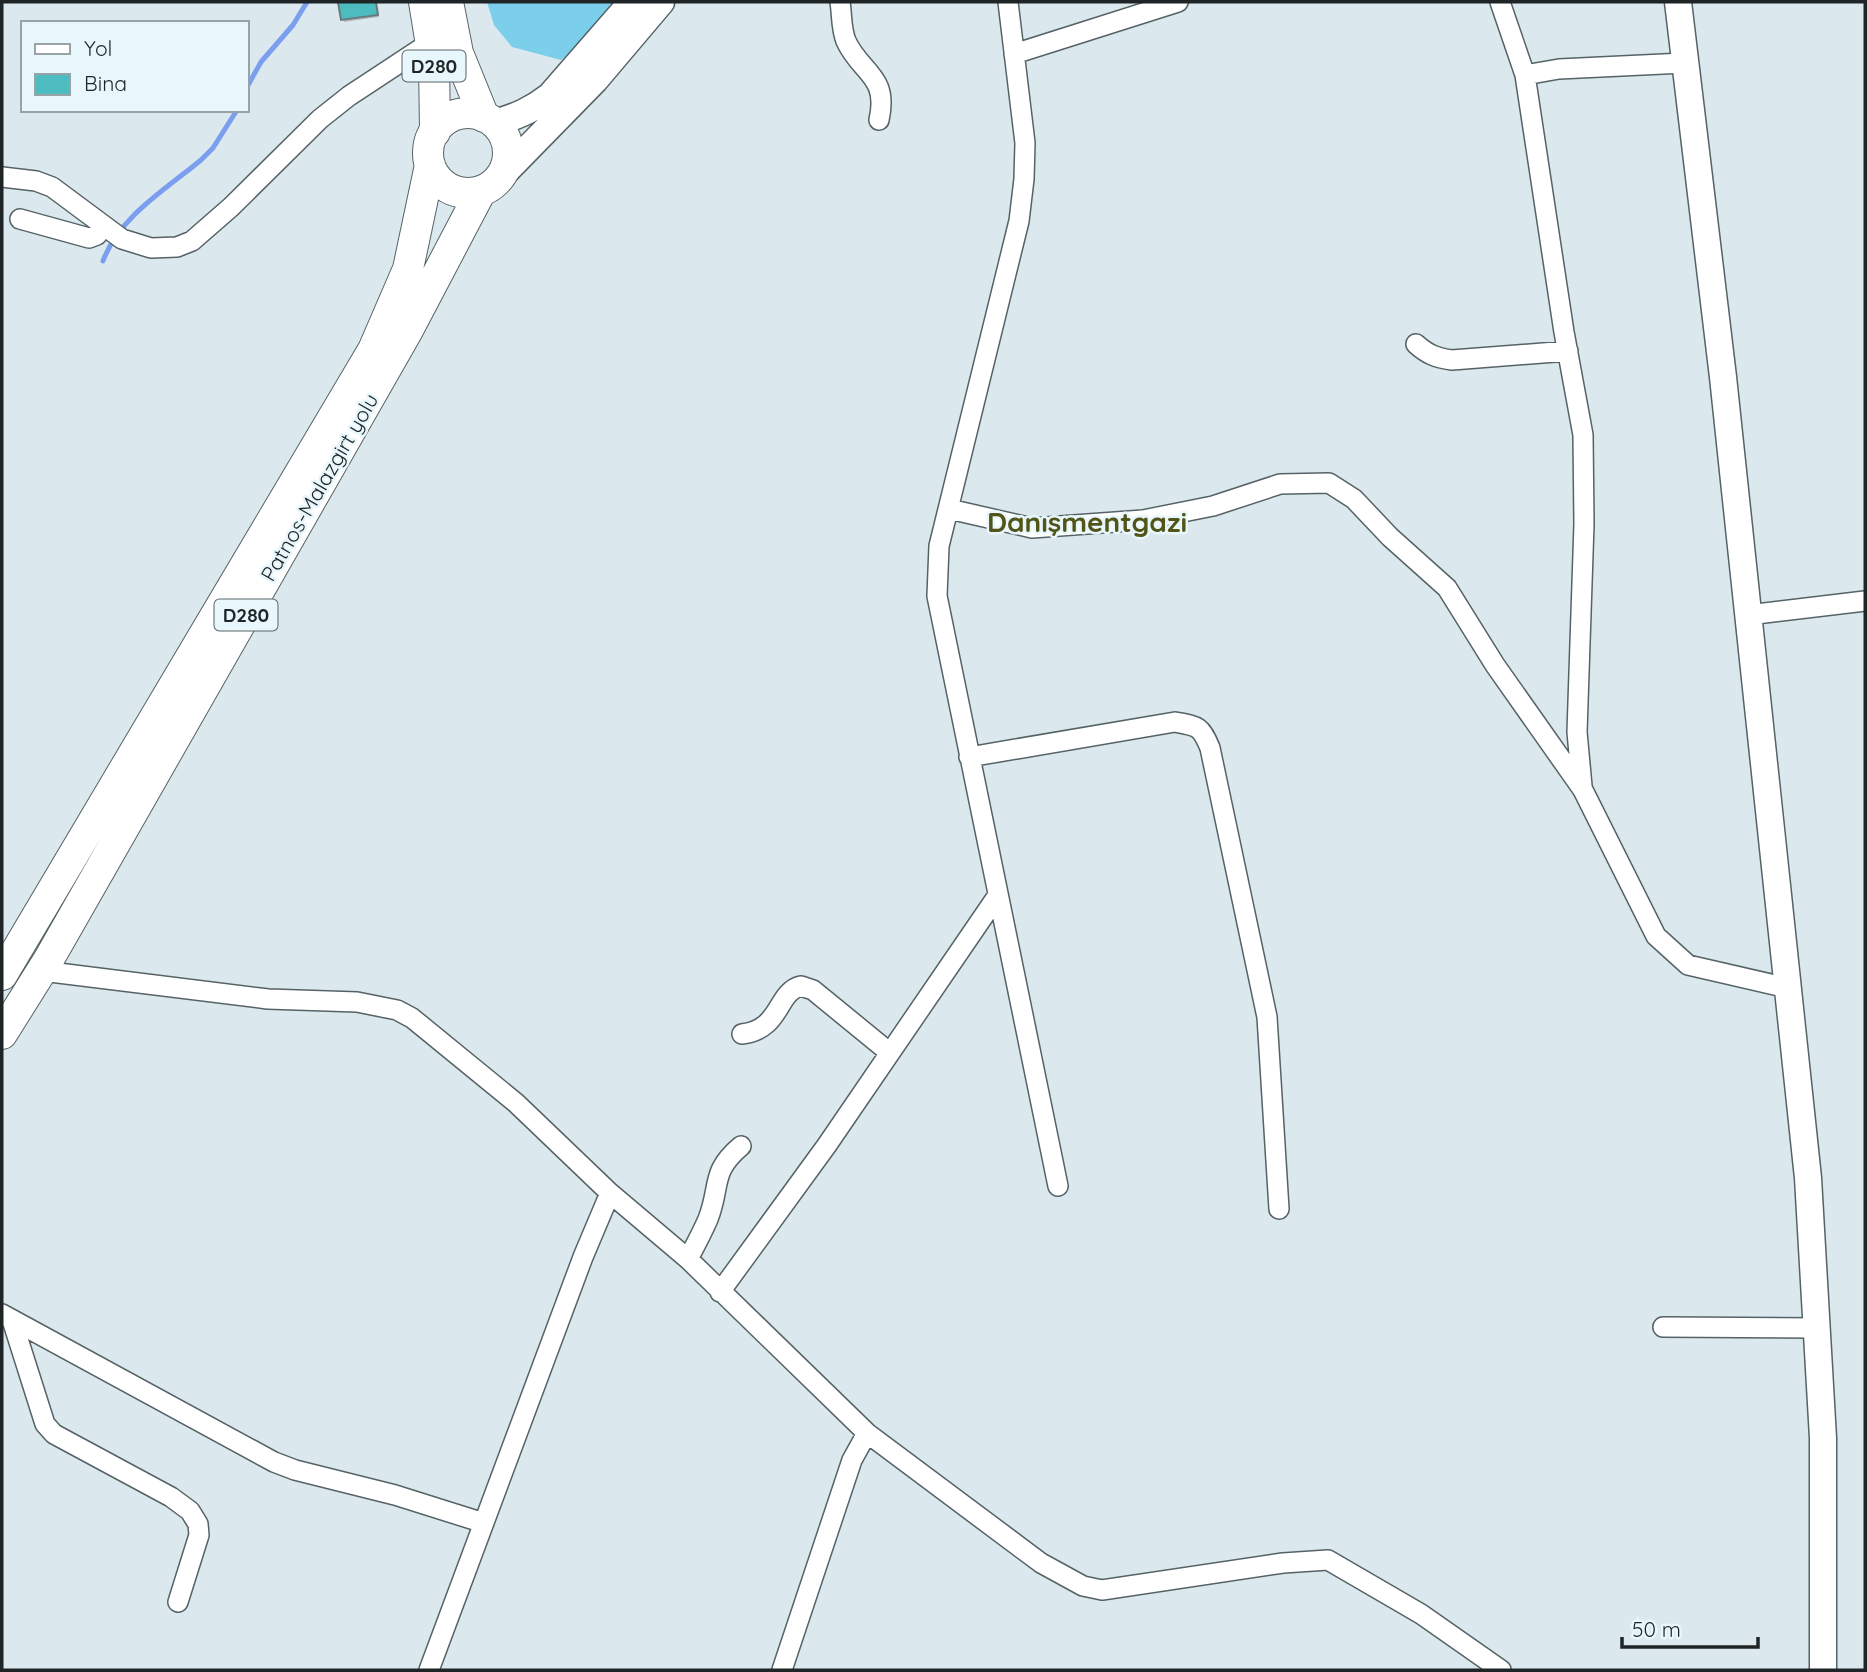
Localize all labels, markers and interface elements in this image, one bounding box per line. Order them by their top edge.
legend [21,21,248,112]
text: Yol [84,35,112,61]
road number: D280 [402,50,466,82]
text: Bina [84,70,127,96]
street label: Patnos-Malazgirt yolu [255,388,383,586]
district label: Danışmentgazi [987,504,1187,539]
road number: D280 [215,600,278,630]
scale bar [1622,1606,1758,1650]
text: 50 m [1632,1616,1681,1642]

